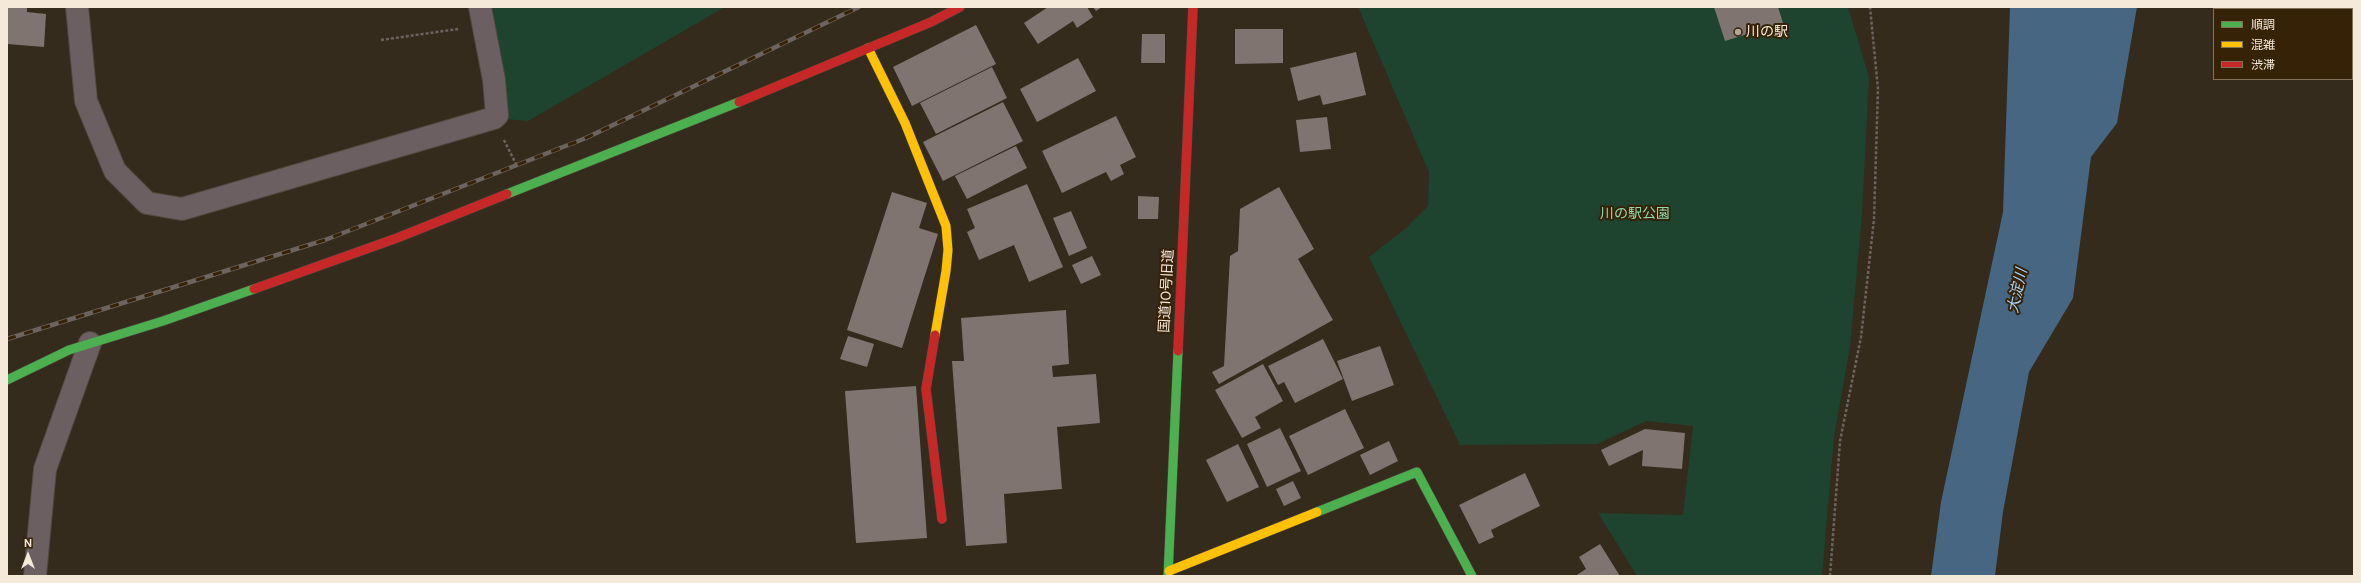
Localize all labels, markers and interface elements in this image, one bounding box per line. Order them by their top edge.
legend [2213,8,2353,80]
text: 順調 [2251,17,2275,33]
place label: 川の駅 [1746,24,1788,40]
marker: 川の駅 [1733,27,1743,37]
text: 混雑 [2251,37,2275,53]
text: 渋滞 [2251,57,2275,73]
park label: 川の駅公園 [1600,206,1670,222]
street label: 国道10号旧道 [1156,249,1178,333]
water label: 大淀川 [2005,267,2031,315]
north arrow [8,535,48,575]
text: N [24,536,32,550]

